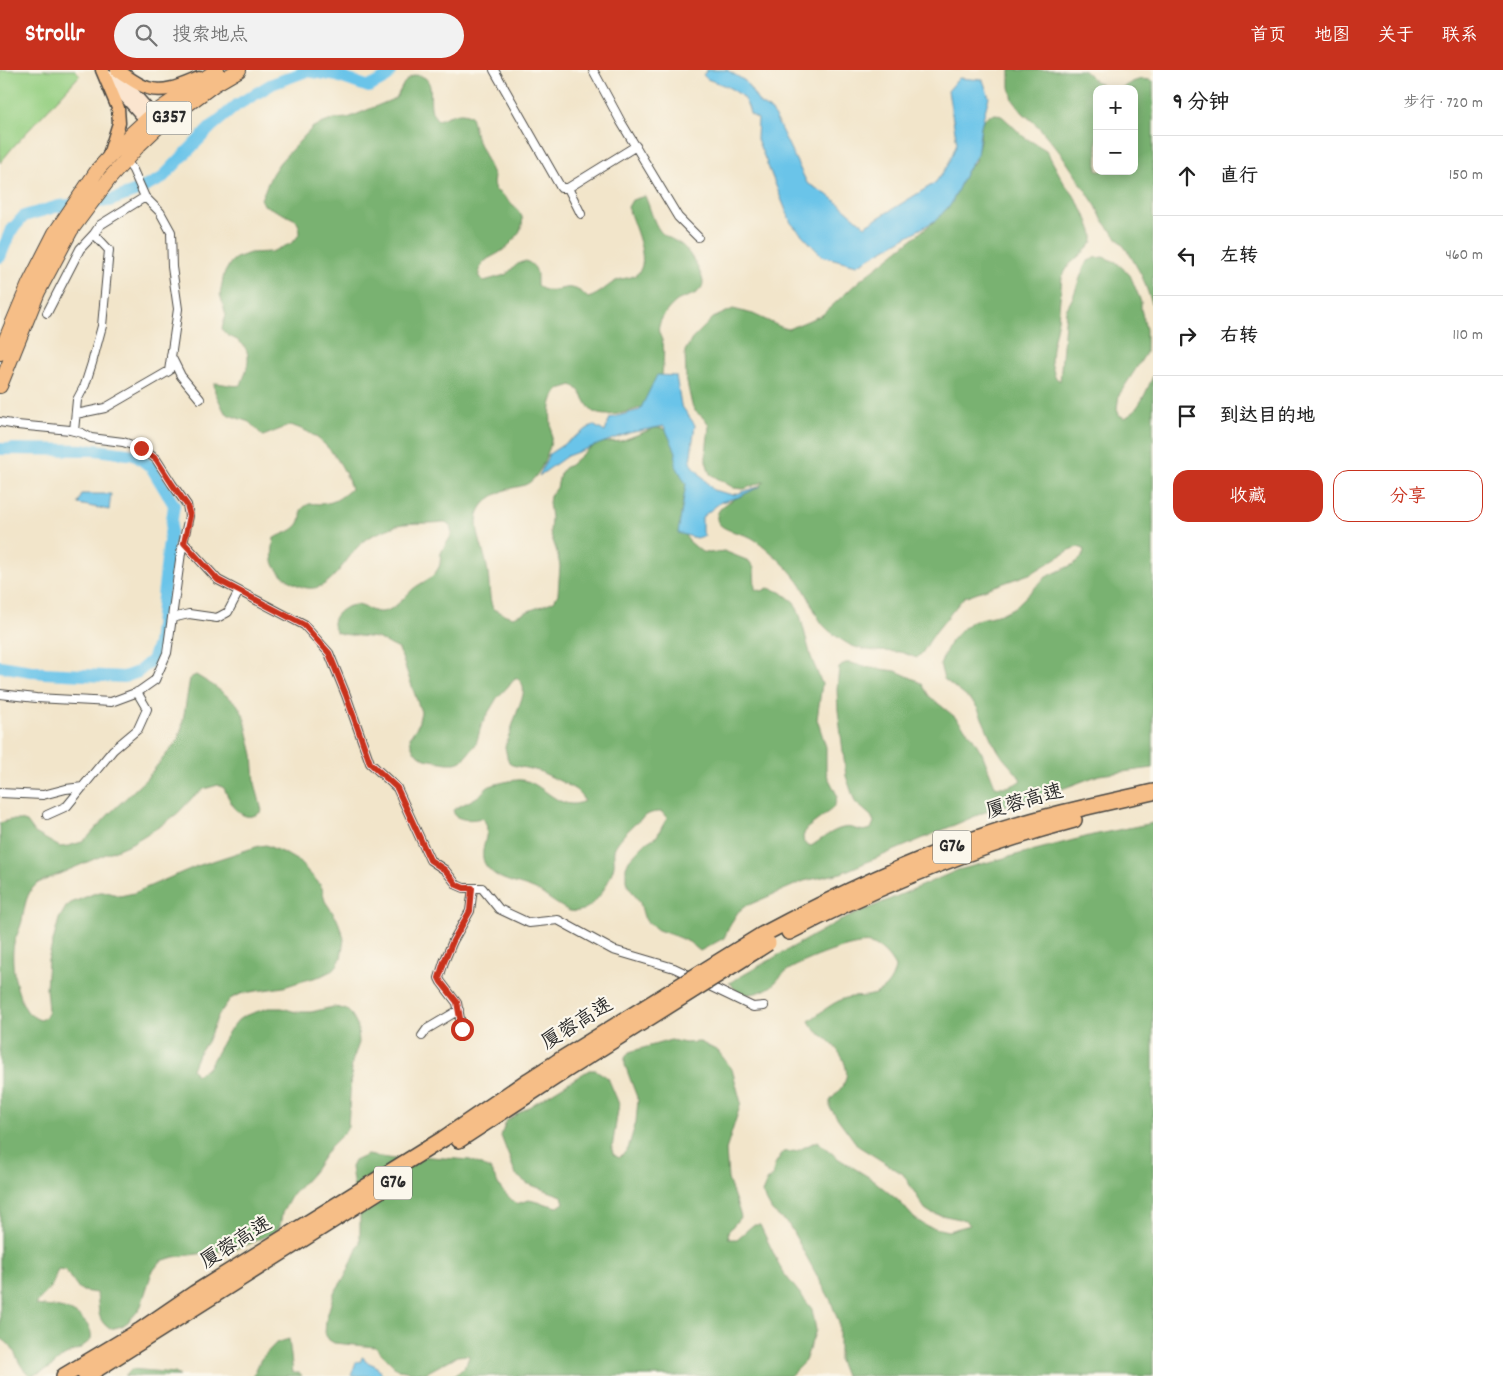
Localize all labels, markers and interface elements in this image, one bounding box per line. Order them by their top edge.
search box [114,13,464,58]
text: Strollr [25,18,84,52]
icon: search [132,21,160,49]
text: 搜索地点 [172,23,248,50]
text: 首页 [1250,24,1286,49]
text: 地图 [1314,24,1350,49]
text: 关于 [1378,24,1414,49]
text: 联系 [1442,24,1478,49]
map controls [1093,85,1138,175]
button: + [1093,85,1138,130]
text: 9 分钟 [1173,89,1229,119]
text: 步行 · 720 m [1404,92,1483,115]
road number: G357 [146,102,192,134]
button: − [1093,130,1138,175]
icon: ahead [1173,162,1201,190]
text: 直行 [1220,164,1258,191]
text: 150 m [1449,164,1483,187]
icon: left [1173,242,1201,270]
text: 左转 [1220,244,1258,271]
text: 460 m [1445,244,1483,267]
icon: right [1173,322,1201,350]
text: 右转 [1220,324,1258,351]
text: 110 m [1453,324,1483,347]
icon: arrive [1173,402,1201,430]
text: 到达目的地 [1220,404,1315,431]
route end [130,437,153,460]
button: 收藏 [1173,470,1323,522]
button: 分享 [1333,470,1483,522]
street label: 厦蓉高速 [983,779,1067,827]
road number: G76 [933,830,971,864]
street label: 厦蓉高速 [537,992,619,1058]
route start [451,1018,474,1041]
road number: G76 [374,1166,412,1200]
street label: 厦蓉高速 [196,1211,278,1277]

